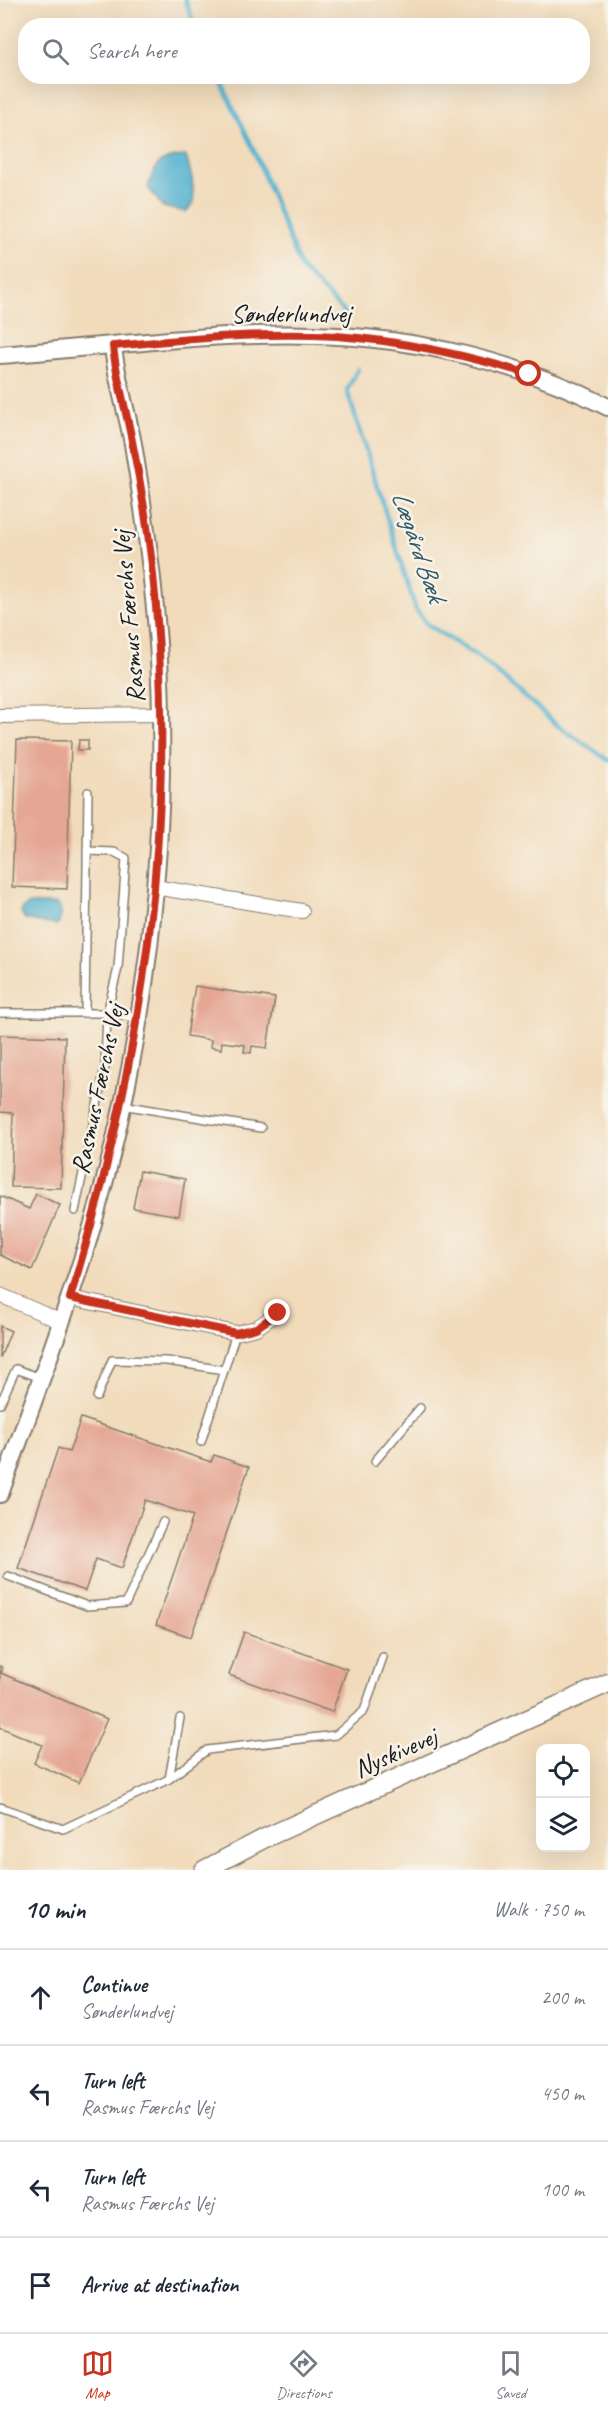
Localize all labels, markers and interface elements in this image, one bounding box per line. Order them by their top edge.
search box [18,18,590,84]
icon: search [39,35,72,68]
text: Search here [87,37,177,65]
street label: Sønderlundvej [231,297,355,330]
route start [515,360,541,386]
water label: Lægård Bæk [384,486,455,611]
street label: Rasmus Færchs Vej [104,526,152,704]
street label: Rasmus Færchs Vej [63,998,132,1177]
route end [264,1299,290,1325]
street label: Nyskivevej [348,1718,444,1785]
map controls [536,1744,590,1852]
button: locate [536,1744,590,1798]
button: layers [536,1798,590,1852]
text: 10 min [24,1893,86,1926]
text: Walk · 750 m [494,1897,584,1922]
text: Continue [81,1971,147,1999]
icon: ahead [24,1981,57,2014]
text: 200 m [541,1985,584,2010]
text: Sønderlundvej [81,1999,173,2024]
text: Turn left [81,2067,145,2095]
icon: left [24,2077,57,2110]
text: 450 m [541,2081,584,2106]
text: Rasmus Færchs Vej [81,2095,214,2120]
text: Turn left [81,2163,145,2191]
icon: left [24,2173,57,2206]
text: 100 m [541,2177,584,2202]
text: Rasmus Færchs Vej [81,2191,214,2216]
icon: arrive [24,2269,57,2302]
text: Arrive at destination [81,2271,238,2299]
tab: Map [81,2347,114,2403]
tab: Directions [276,2347,332,2403]
tab: Saved [494,2347,527,2403]

